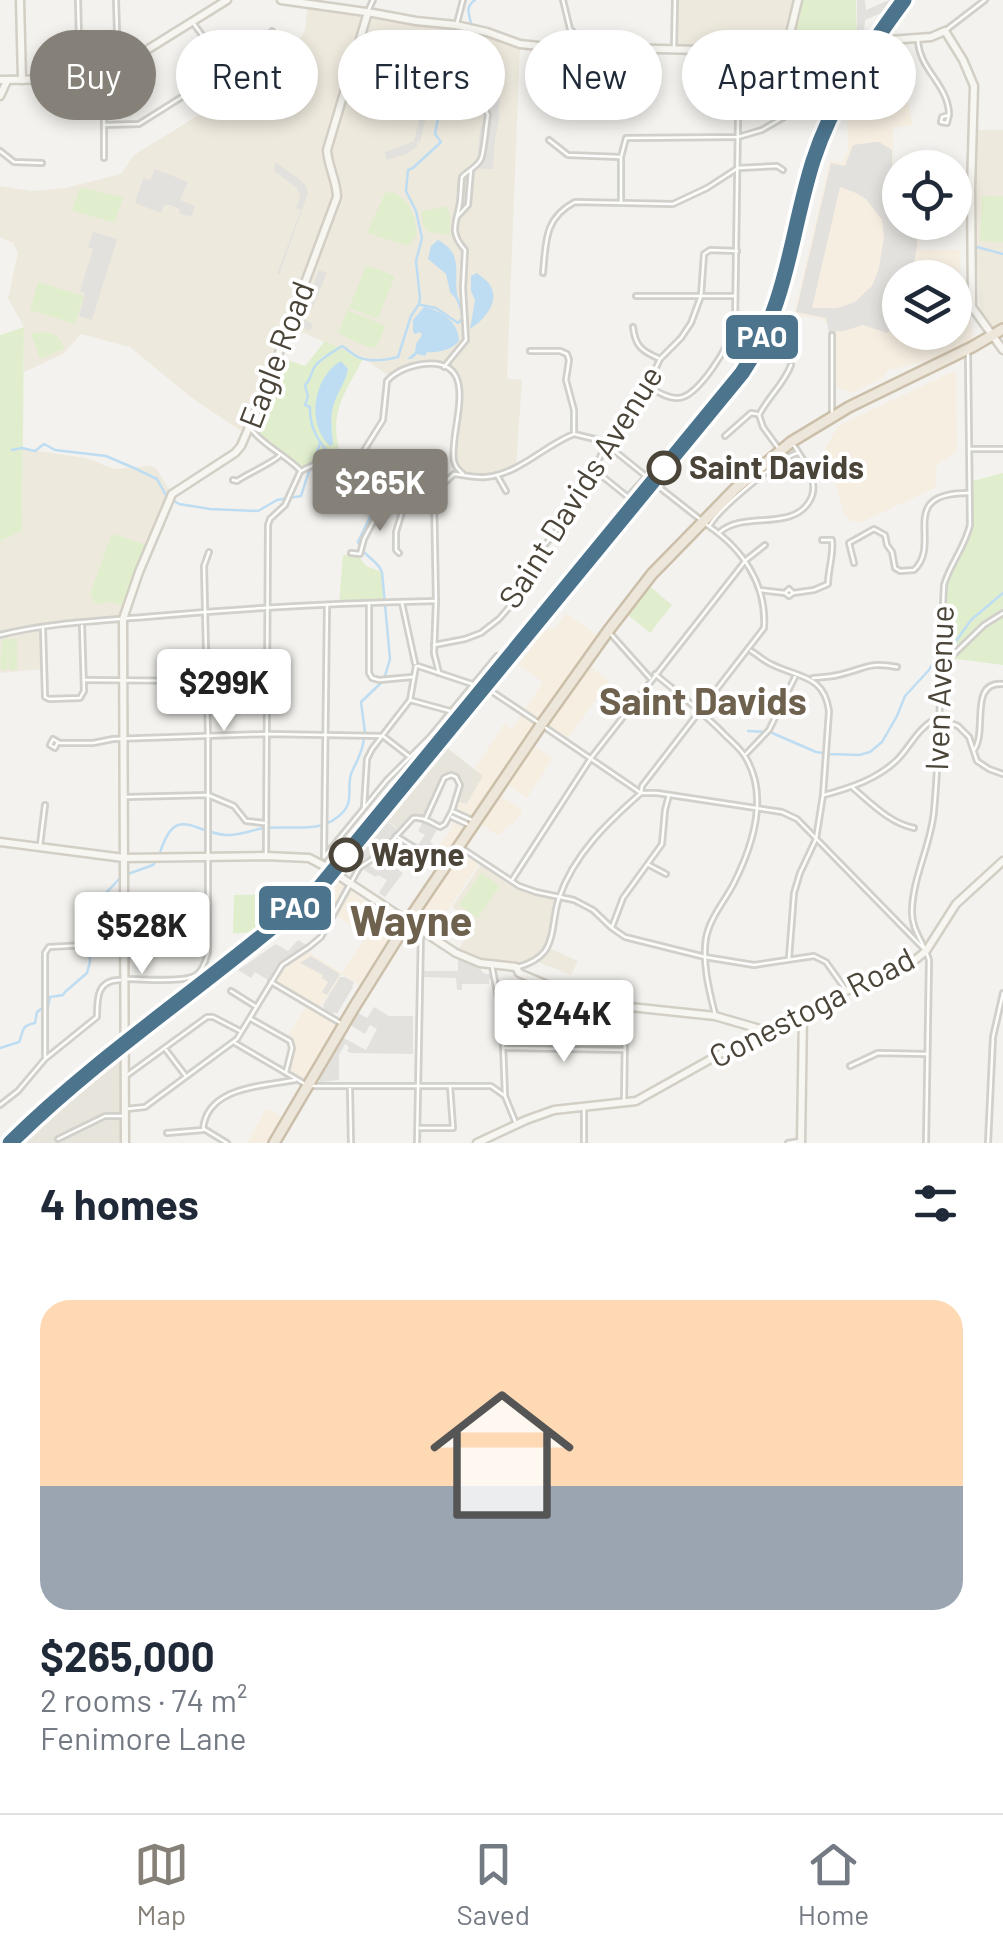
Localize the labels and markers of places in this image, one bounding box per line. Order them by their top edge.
place label: Saint Davids [689,447,864,485]
pin: $265K [310,449,450,534]
marker: Saint Davids [648,452,680,484]
pin: $299K [154,649,294,734]
place label: Wayne [371,834,465,872]
marker: Wayne [330,839,362,871]
pin: $528K [72,892,212,977]
pin: $244K [494,980,634,1065]

